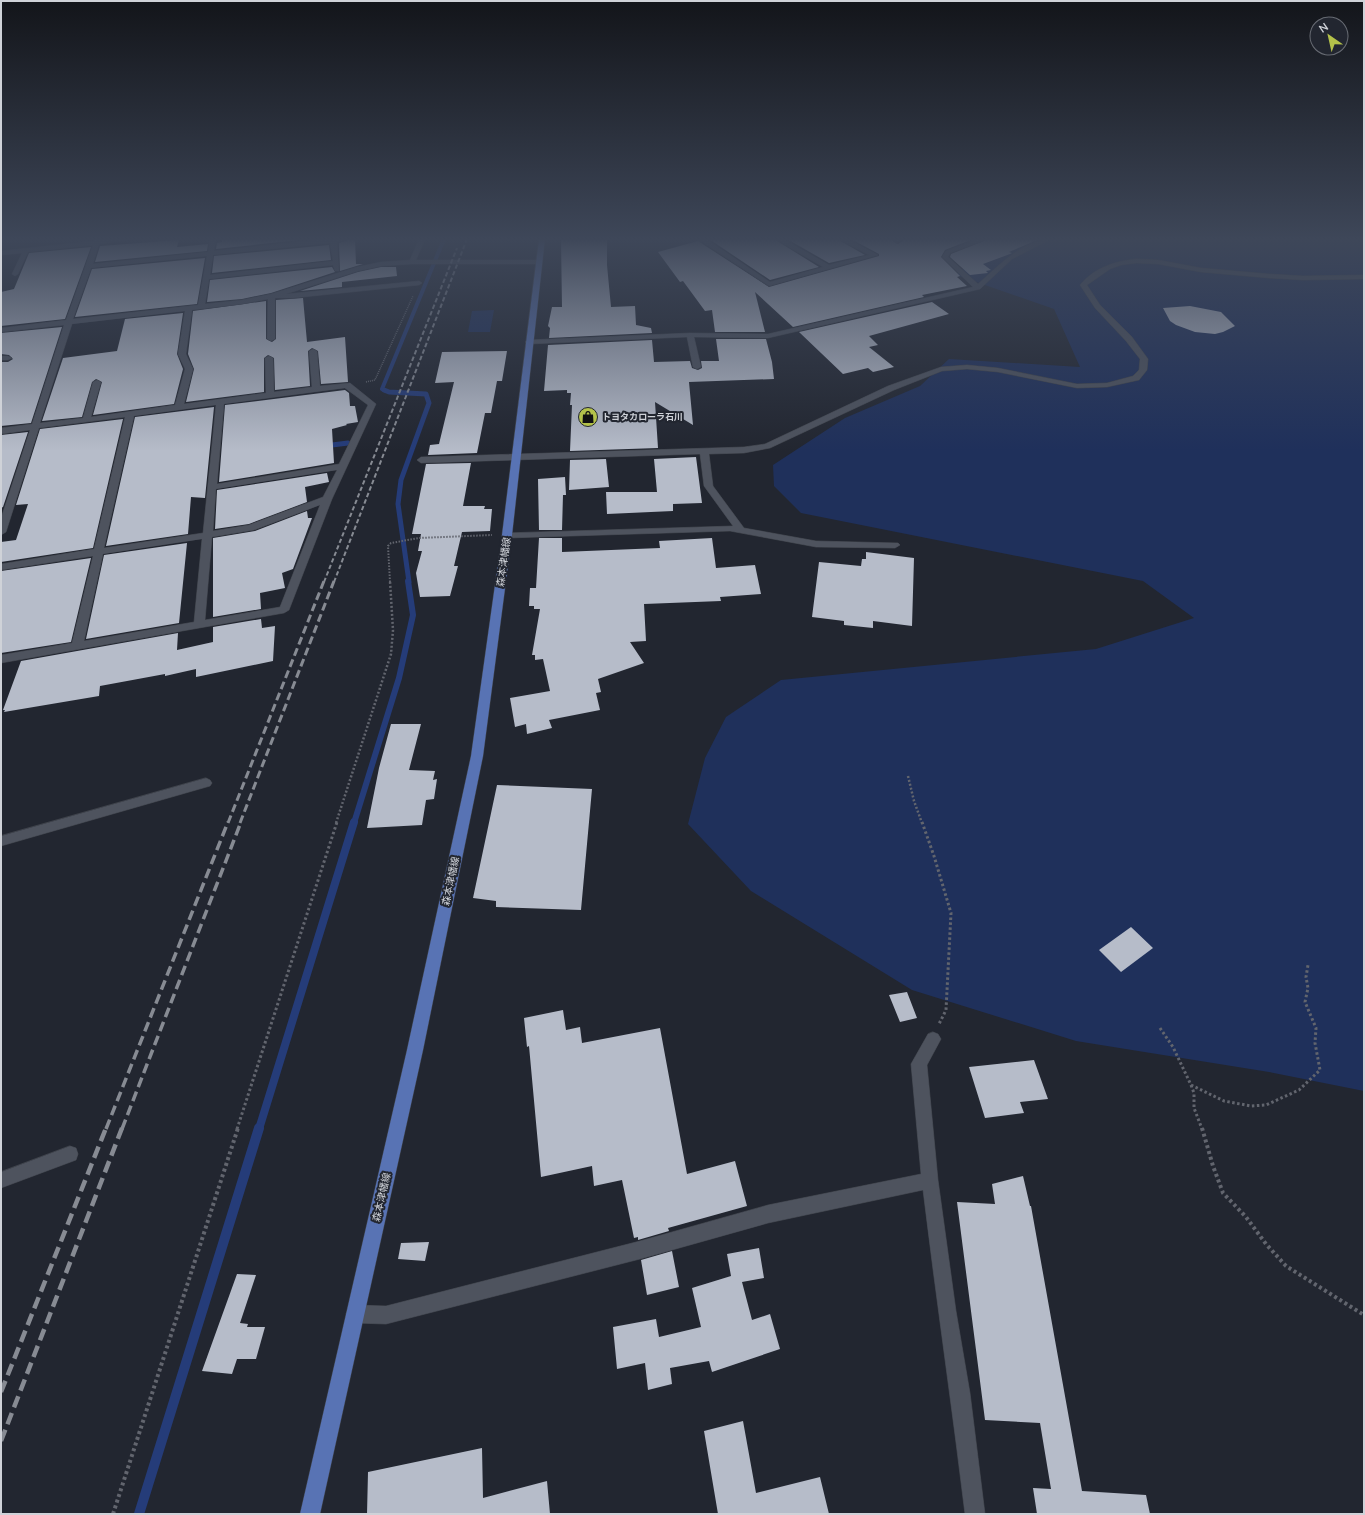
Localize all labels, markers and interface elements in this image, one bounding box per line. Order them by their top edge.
north arrow [1309,16,1349,56]
text: N [1316,20,1331,36]
shop icon: トヨタカローラ石川 [577,406,599,428]
place label: トヨタカローラ石川 [602,411,683,422]
street label: 森本津幡線 [494,536,513,588]
street label: 森本津幡線 [439,855,462,907]
street label: 森本津幡線 [370,1171,393,1223]

